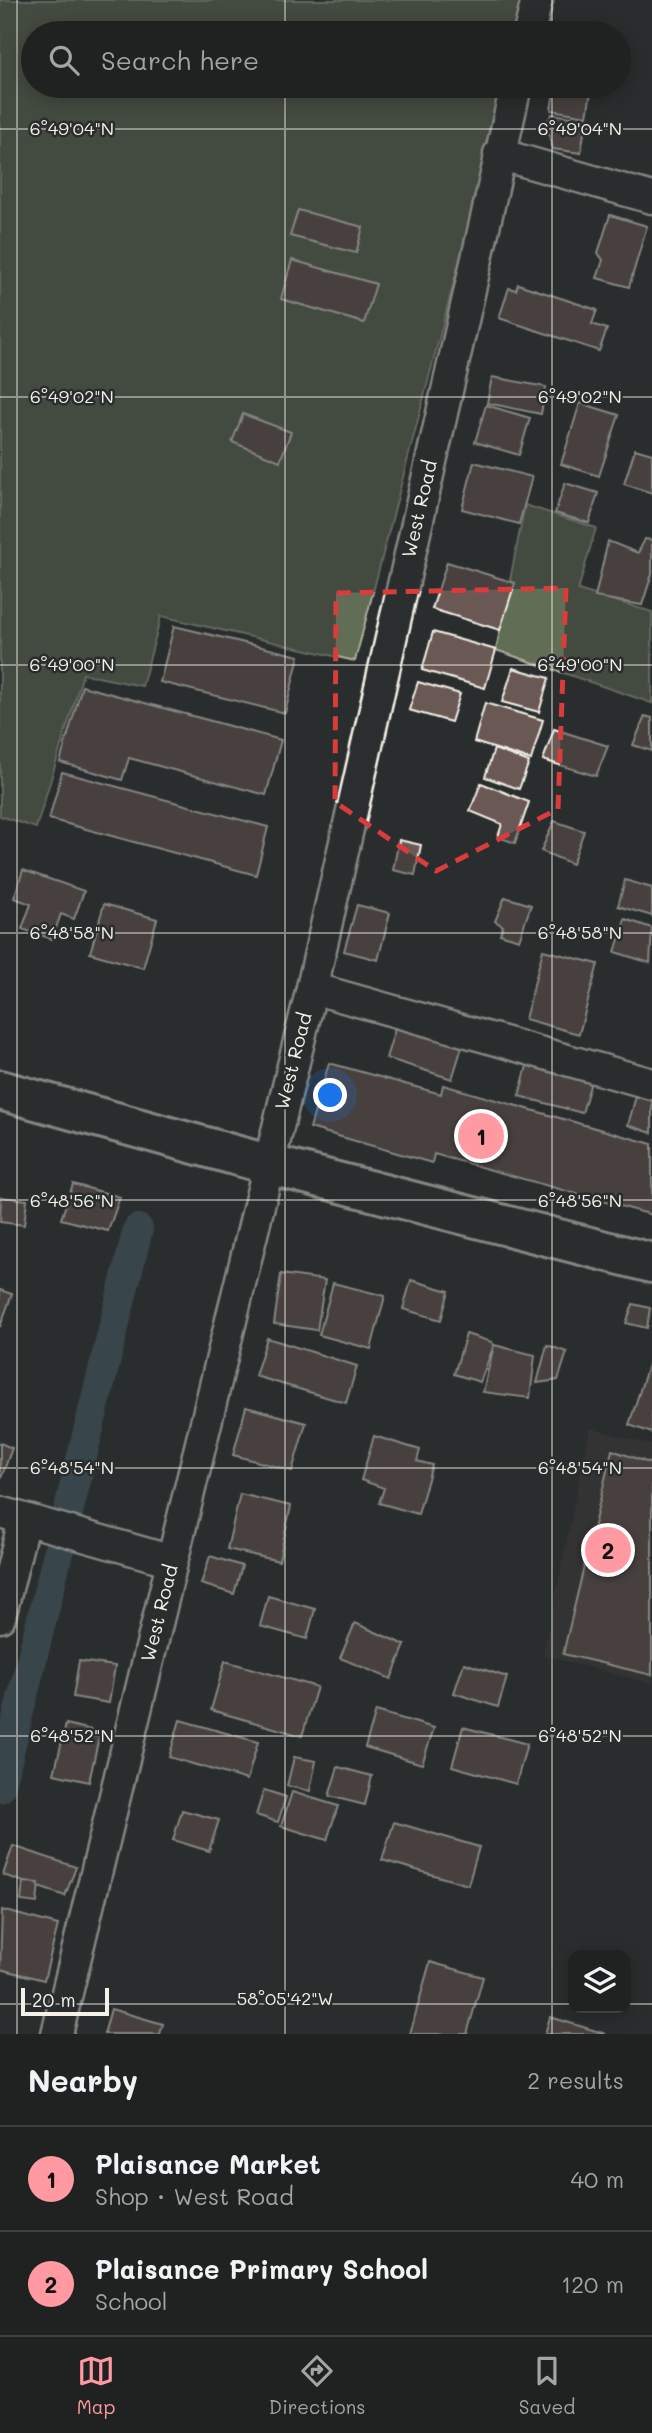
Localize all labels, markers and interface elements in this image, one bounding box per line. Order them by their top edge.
search box [21,21,631,98]
icon: search [45,41,83,79]
text: Search here [101,43,259,77]
text: 6°49'04"N [30,116,114,140]
text: 6°49'04"N [538,116,622,140]
text: 6°49'02"N [30,384,114,408]
text: 6°49'02"N [538,384,622,408]
street label: West Road [395,458,442,560]
text: 6°49'00"N [30,652,114,676]
text: 6°49'00"N [538,652,622,676]
text: 6°48'58"N [30,920,114,944]
text: 6°48'58"N [538,920,622,944]
street label: West Road [268,1010,317,1112]
your location [313,1078,347,1112]
pin: 1 [458,1110,504,1162]
text: 6°48'56"N [30,1188,114,1212]
text: 6°48'56"N [538,1188,622,1212]
text: 6°48'54"N [30,1455,114,1479]
text: 6°48'54"N [538,1455,622,1479]
pin: 2 [585,1524,631,1576]
street label: West Road [134,1562,183,1664]
text: 6°48'52"N [30,1723,114,1747]
text: 6°48'52"N [538,1723,622,1747]
map controls [568,1950,631,2013]
button: layers [568,1950,631,2013]
scale bar [21,1985,108,2017]
text: 58°05'42"W [237,1986,333,2010]
text: 20 m [32,1987,76,2012]
text: Nearby [28,2060,138,2100]
text: 2 results [527,2065,624,2095]
text: Plaisance Market [95,2147,321,2181]
text: 1 [46,2164,56,2194]
text: 40 m [571,2164,624,2194]
text: Shop · West Road [95,2181,294,2211]
text: Plaisance Primary School [95,2252,428,2286]
text: 2 [45,2269,57,2299]
text: 120 m [561,2269,624,2299]
text: School [95,2286,168,2316]
tab: Map [77,2352,115,2419]
tab: Directions [269,2352,365,2419]
tab: Saved [519,2352,575,2419]

